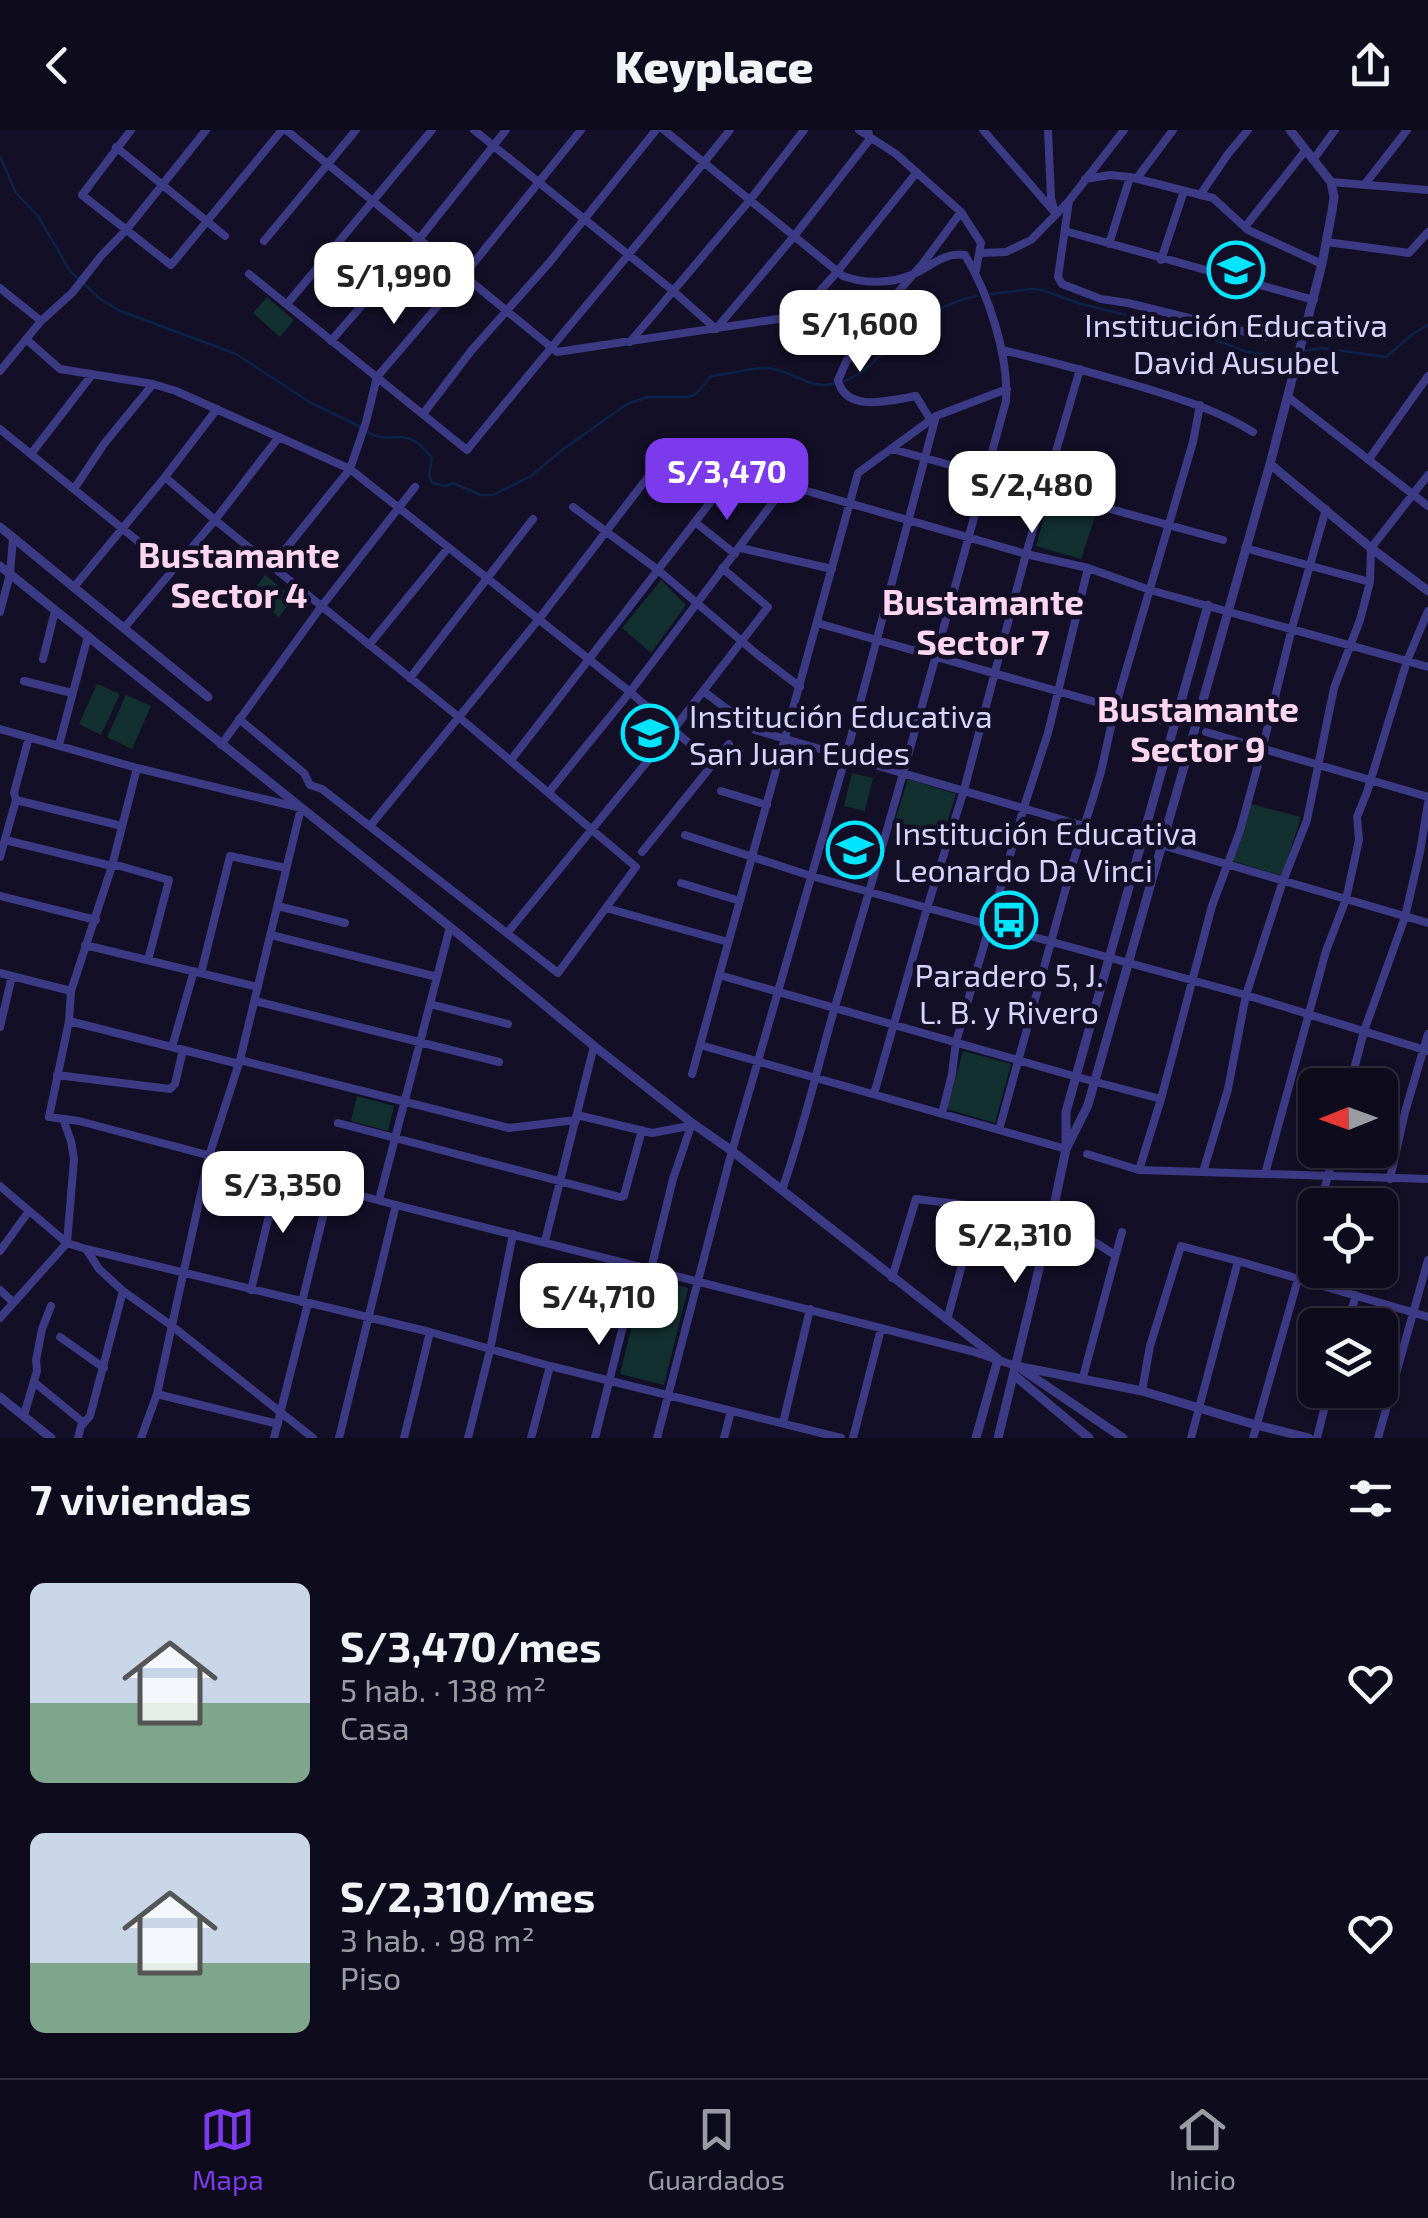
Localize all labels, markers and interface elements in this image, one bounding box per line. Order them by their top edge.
icon: back [30,38,85,93]
text: Keyplace [615,38,814,92]
icon: share [1343,38,1398,93]
school or university icon: Institución Educativa David Ausubel [1206,240,1266,300]
pin: S/1,990 [302,242,486,327]
text: S/1,990 [336,255,452,293]
pin: S/1,600 [768,290,952,375]
text: S/1,600 [802,303,918,341]
place label: Institución Educativa David Ausubel [1084,305,1388,380]
pin: S/3,470 [635,438,819,523]
text: S/3,470 [667,451,787,489]
pin: S/2,480 [940,451,1124,536]
text: S/2,480 [971,464,1093,502]
district label: Bustamante Sector 4 [138,533,340,615]
district label: Bustamante Sector 7 [882,580,1084,662]
district label: Bustamante Sector 9 [1097,687,1299,769]
place label: Institución Educativa San Juan Eudes [689,696,993,771]
school or university icon: Institución Educativa San Juan Eudes [620,703,680,763]
place label: Institución Educativa Leonardo Da Vinci [894,813,1198,888]
school or university icon: Institución Educativa Leonardo Da Vinci [825,820,885,880]
bus stop icon: Paradero 5, J. L. B. y Rivero [979,890,1039,950]
place label: Paradero 5, J. L. B. y Rivero [914,955,1104,1030]
north arrow [1298,1068,1398,1168]
map controls [1298,1068,1398,1408]
pin: S/3,350 [191,1151,375,1236]
text: S/3,350 [224,1164,342,1202]
button: locate [1298,1188,1398,1288]
pin: S/2,310 [923,1201,1107,1286]
text: S/2,310 [958,1214,1072,1252]
pin: S/4,710 [507,1263,691,1348]
text: S/4,710 [542,1276,656,1314]
button: layers [1298,1308,1398,1408]
icon: filters [1343,1471,1398,1526]
text: 7 viviendas [30,1473,251,1523]
text: S/3,470/mes [340,1620,602,1670]
icon: home [110,1623,230,1743]
icon: heart [1343,1656,1398,1711]
text: 5 hab. · 138 m² [340,1670,546,1708]
text: Casa [340,1708,410,1746]
text: S/2,310/mes [340,1870,595,1920]
icon: home [110,1873,230,1993]
icon: heart [1343,1906,1398,1961]
text: 3 hab. · 98 m² [340,1920,535,1958]
text: Piso [340,1958,401,1996]
tab: Mapa [192,2102,264,2196]
tab: Guardados [648,2102,785,2196]
tab: Inicio [1169,2102,1236,2196]

